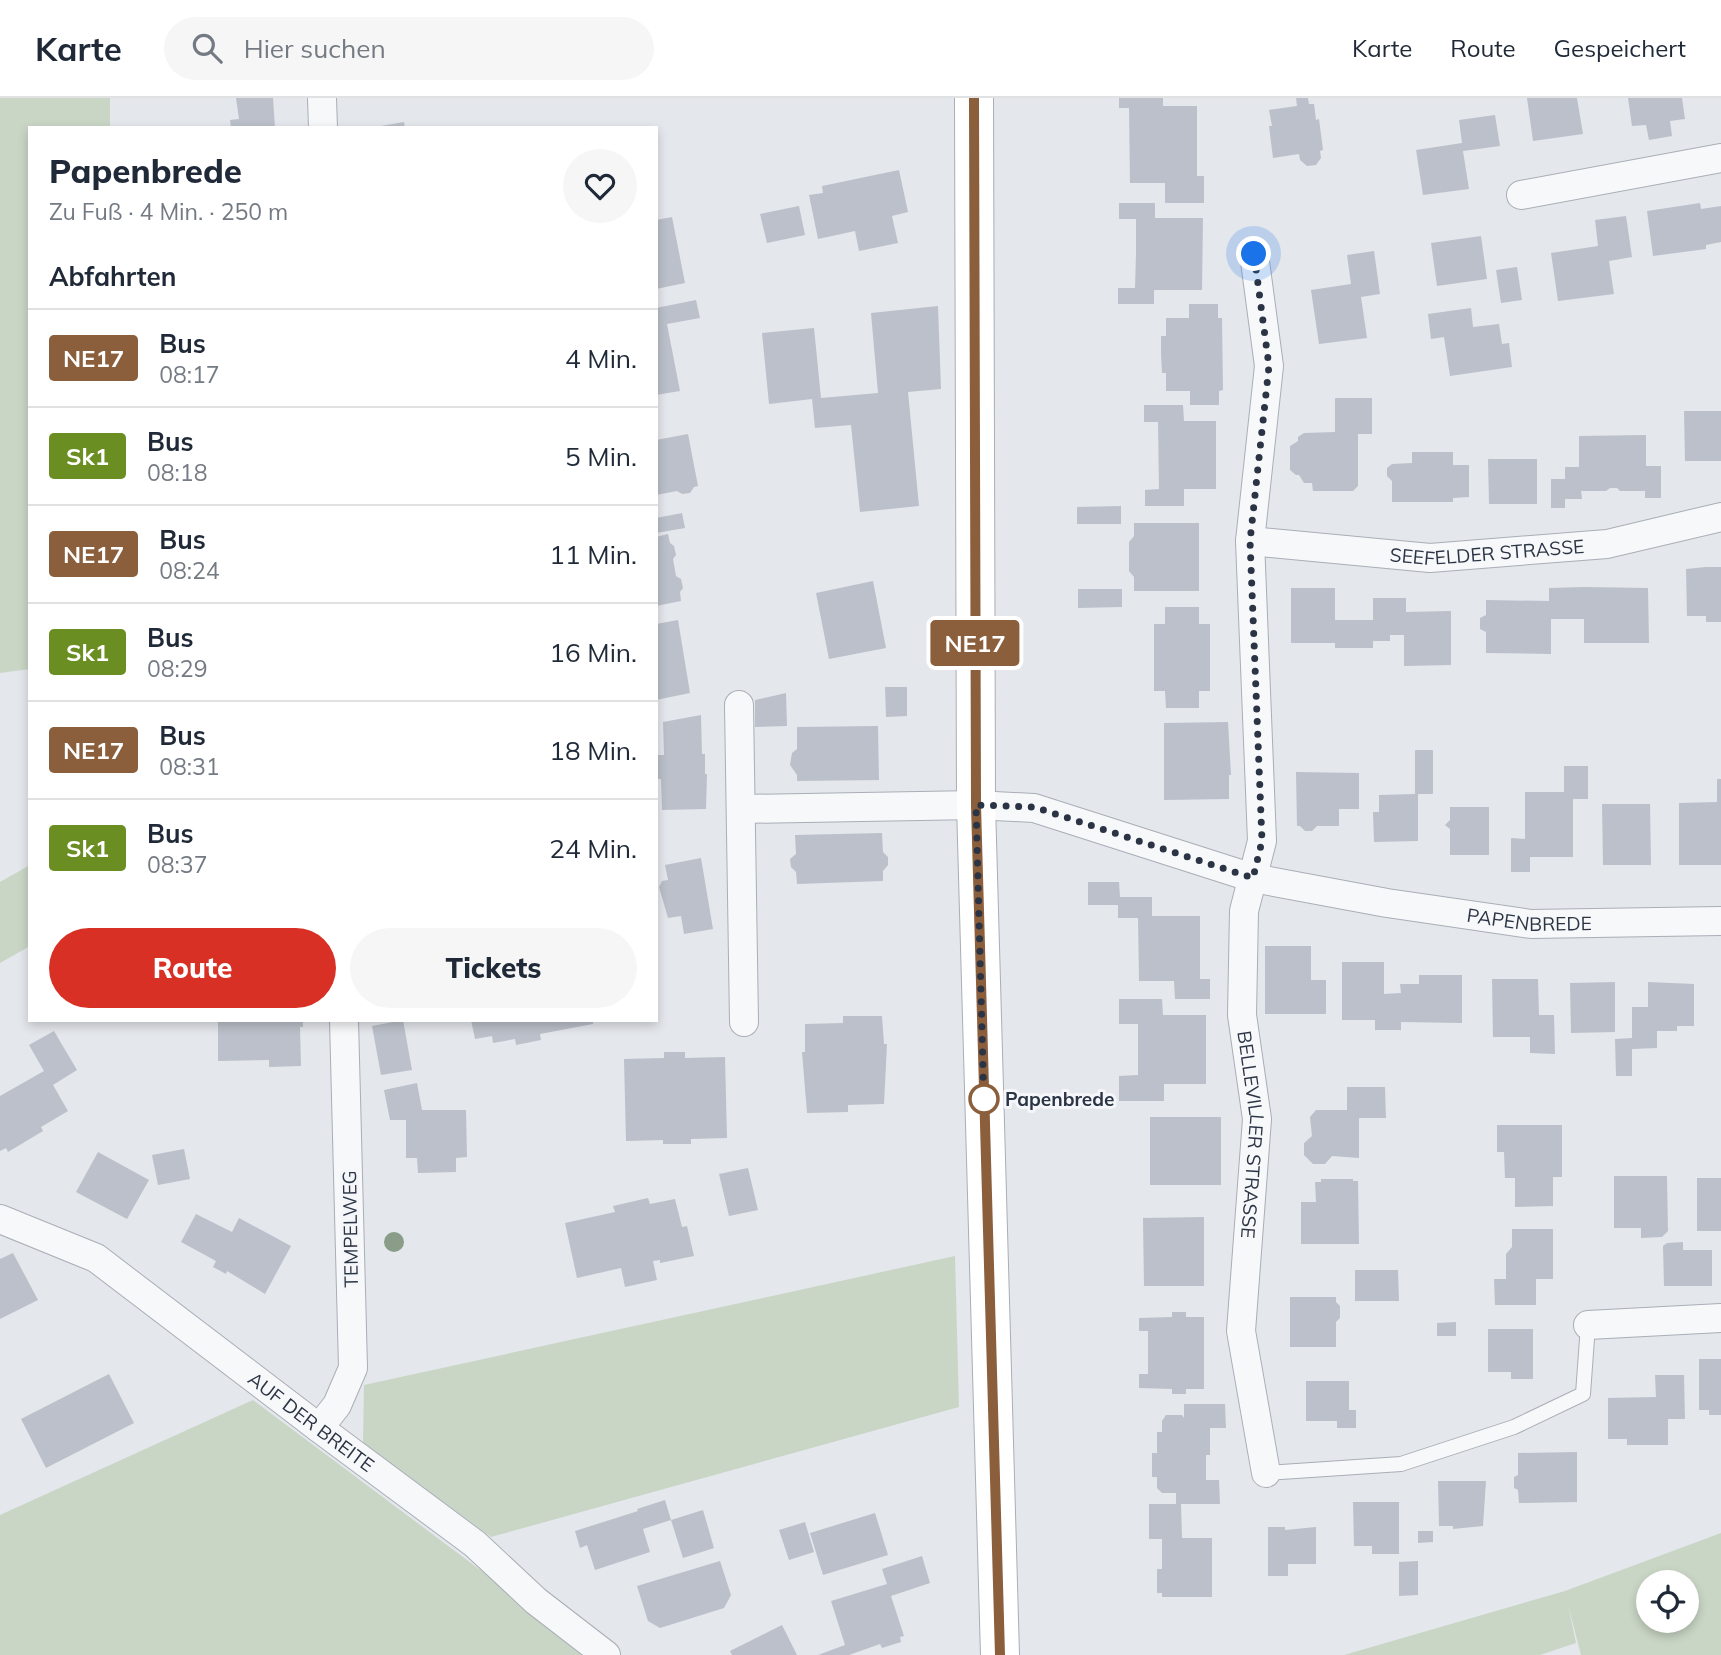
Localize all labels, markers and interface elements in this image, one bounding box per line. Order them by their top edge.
search box [164,17,654,80]
text: Karte [35,28,122,69]
icon: search [188,29,226,67]
text: Hier suchen [244,32,386,65]
text: Karte [1352,33,1412,63]
text: Route [1450,33,1516,63]
text: Gespeichert [1554,33,1686,63]
button: heart [563,149,637,223]
text: Papenbrede [49,150,242,191]
text: Zu Fuß · 4 Min. · 250 m [49,197,288,226]
your location [1236,236,1271,271]
text: Abfahrten [49,260,176,293]
text: Bus [159,327,206,360]
text: 4 Min. [565,342,637,375]
text: NE17 [63,343,124,373]
text: 08:17 [159,360,220,389]
text: Bus [147,425,193,458]
text: 5 Min. [565,440,637,473]
text: Sk1 [66,441,109,471]
text: 08:18 [147,458,207,487]
text: Bus [159,523,206,556]
street label: SEEFELDER STRASSE [1389,534,1585,570]
text: 11 Min. [549,538,637,571]
text: NE17 [63,539,124,569]
text: 08:24 [159,556,220,585]
line badge: NE17 [926,620,1024,666]
text: Bus [147,621,193,654]
text: NE17 [944,628,1006,658]
text: 16 Min. [549,636,637,669]
text: Sk1 [66,637,109,667]
text: 08:29 [147,654,207,683]
text: Bus [159,719,206,752]
text: 18 Min. [549,734,637,767]
text: NE17 [63,735,124,765]
text: 08:31 [159,752,220,781]
text: Bus [147,817,193,850]
text: 24 Min. [549,832,637,865]
text: Sk1 [66,833,109,863]
text: 08:37 [147,850,207,879]
street label: PAPENBREDE [1465,903,1592,936]
button: Route [49,928,336,1008]
button: Tickets [350,928,637,1008]
street label: BELLEVILLER STRASSE [1232,1029,1269,1239]
marker: Papenbrede [969,1084,999,1114]
place label: Papenbrede [1005,1087,1114,1111]
street label: TEMPELWEG [337,1170,363,1288]
street label: AUF DER BREITE [243,1366,379,1477]
map controls [1636,1570,1699,1633]
button: locate [1636,1570,1699,1633]

